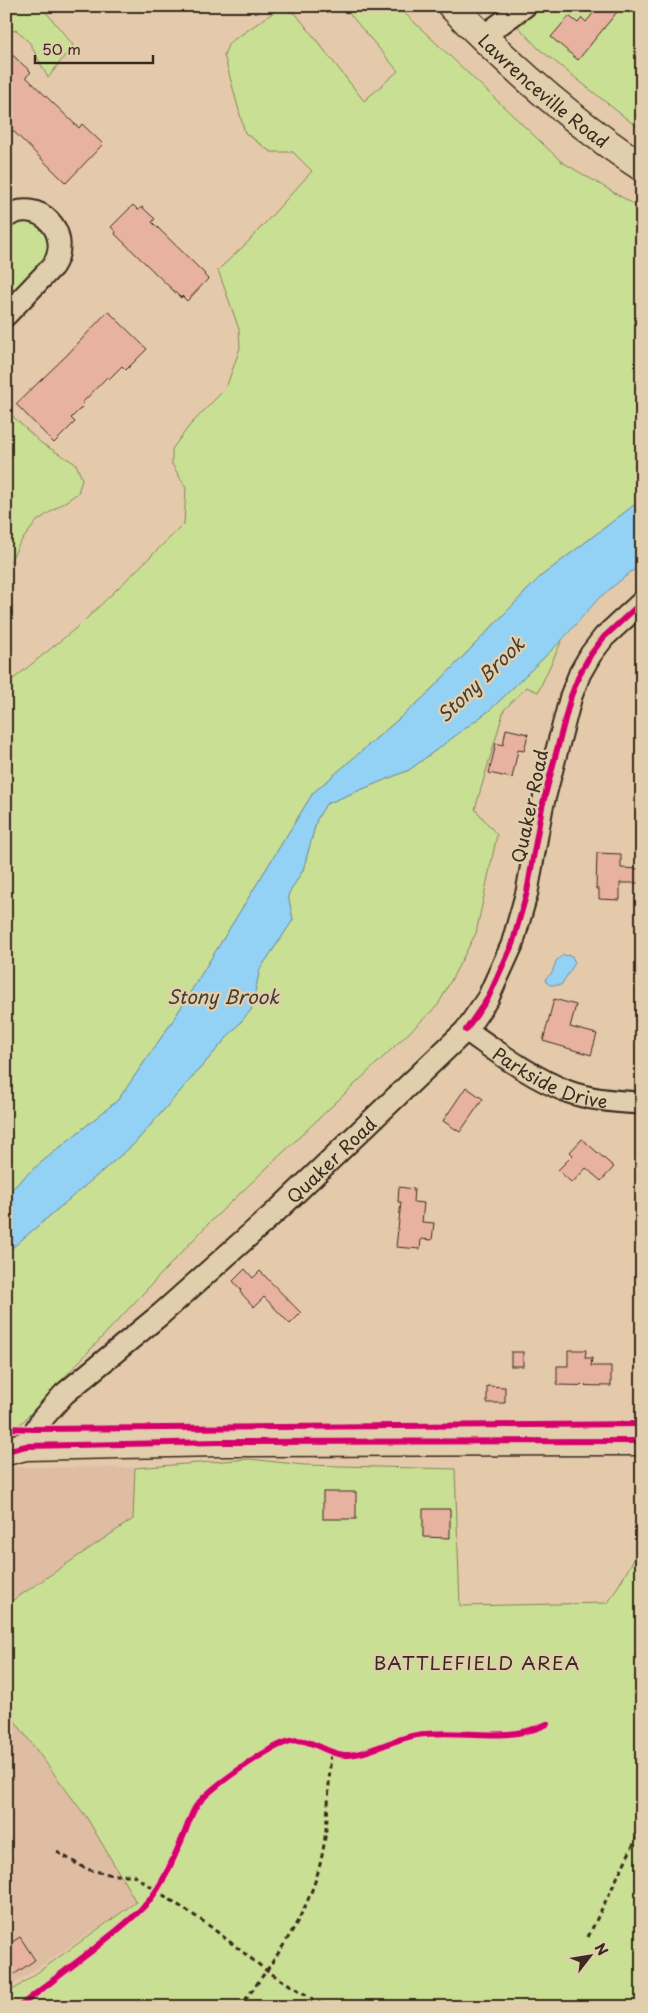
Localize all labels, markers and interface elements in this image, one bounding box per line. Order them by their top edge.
street label: Lawrenceville Road [473,27,615,154]
scale bar [35,32,152,64]
text: 50 m [42,37,81,60]
water label: Stony Brook [430,629,531,728]
street label: Quaker Road [504,747,554,865]
water label: Stony Brook [167,982,280,1010]
street label: Parkside Drive [488,1039,609,1114]
street label: Quaker Road [280,1110,382,1209]
district label: BATTLEFIELD AREA [374,1648,580,1676]
north arrow [566,1930,616,1980]
text: N [590,1939,613,1959]

